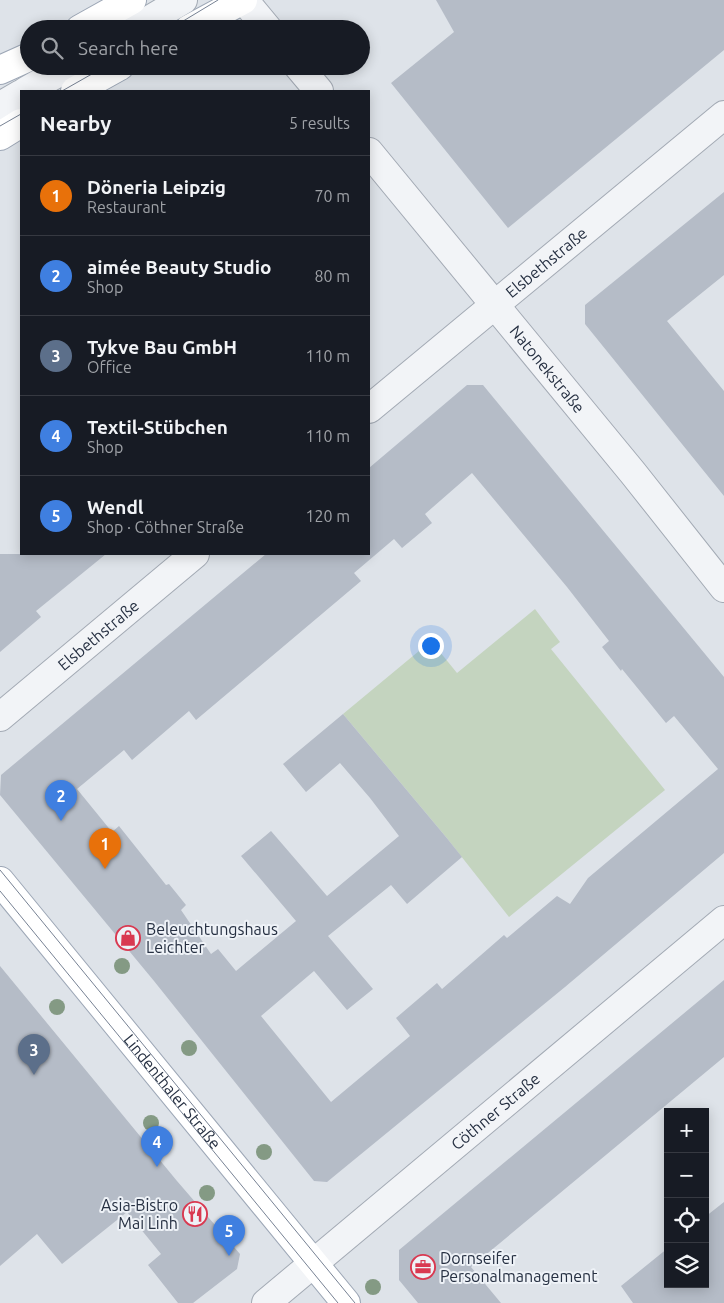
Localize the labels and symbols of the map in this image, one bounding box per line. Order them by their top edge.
street label: Elsbethstraße [502,224,590,301]
street label: Natonekstraße [506,322,589,416]
street label: Elsbethstraße [54,596,142,674]
your location [418,633,444,659]
pin: 2 [45,780,77,821]
pin: 1 [89,828,121,869]
place label: Beleuchtungshaus Leichter [146,920,278,956]
shop icon: Beleuchtungshaus Leichter [115,925,141,951]
street label: Lindenthaler Straße [120,1031,225,1152]
pin: 3 [18,1034,50,1075]
street label: Cöthner Straße [447,1069,543,1153]
pin: 4 [141,1126,173,1167]
place label: Asia-Bistro Mai Linh [101,1196,178,1232]
restaurant icon: Asia-Bistro Mai Linh [182,1201,208,1227]
pin: 5 [213,1215,245,1256]
place label: Dornseifer Personalmanagement [440,1249,598,1285]
office icon: Dornseifer Personalmanagement [410,1254,436,1280]

